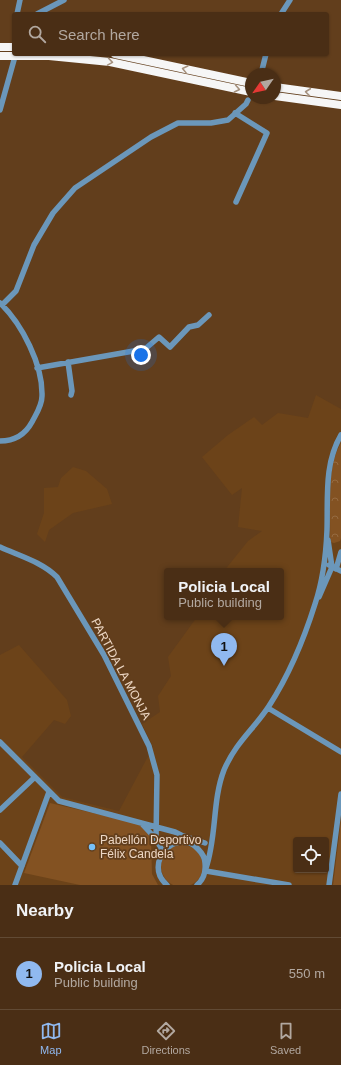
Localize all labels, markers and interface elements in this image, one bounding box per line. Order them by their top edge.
search box [12,12,329,56]
icon: search [26,23,48,45]
text: Search here [58,26,140,43]
one-way arrow [107,57,113,66]
one-way arrow [182,65,189,73]
north arrow [245,68,281,104]
one-way arrow [234,85,240,93]
one-way arrow [305,88,311,97]
your location [131,345,151,365]
popup [164,568,284,620]
text: Policia Local [178,578,270,595]
text: Public building [178,595,262,610]
street label: PARTIDA LA MONJA [88,616,154,722]
pin: 1 [211,633,237,666]
place label: Pabellón Deportivo Félix Candela [100,833,202,861]
map controls [293,837,329,873]
button: locate [293,837,329,873]
marker: Pabellón Deportivo Félix Candela [87,842,97,852]
text: Nearby [16,901,74,920]
text: Policia Local [54,958,146,975]
text: 1 [25,966,33,981]
text: 550 m [289,966,325,981]
text: Public building [54,975,138,990]
tab: Map [40,1020,62,1056]
tab: Directions [141,1020,190,1056]
tab: Saved [270,1020,301,1056]

